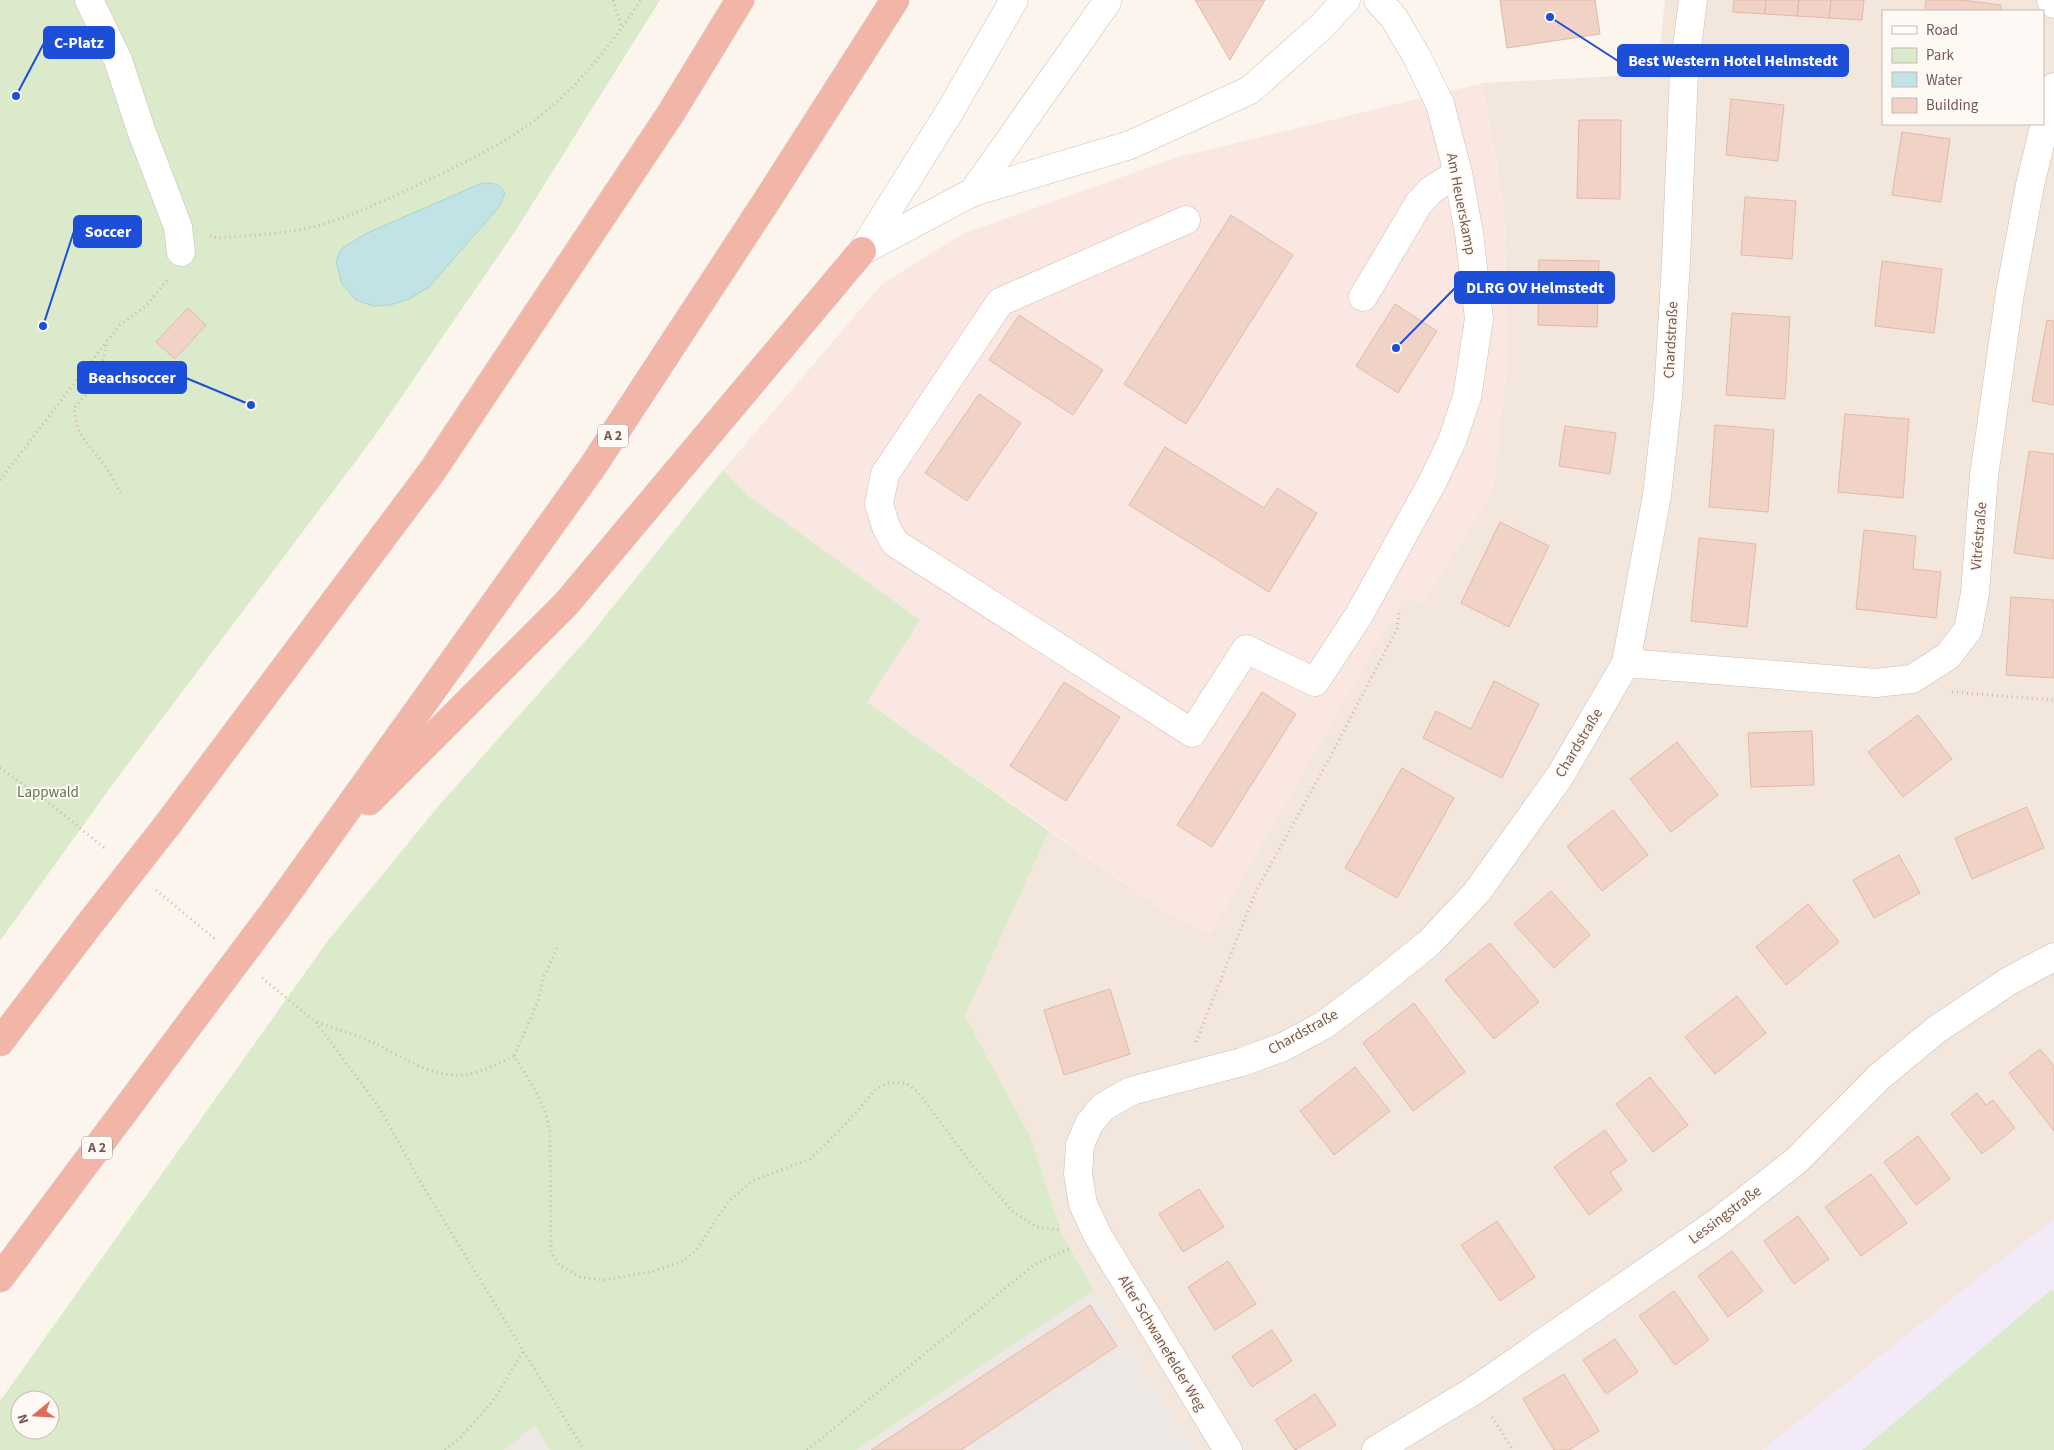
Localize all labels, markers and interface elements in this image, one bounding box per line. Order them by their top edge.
legend [1882,10,2044,125]
text: Road [1926,20,1958,41]
callout: C-Platz [44,27,114,58]
text: C-Platz [54,32,104,54]
callout: Best Western Hotel Helmstedt [1618,45,1848,76]
text: Park [1926,45,1955,66]
text: Best Western Hotel Helmstedt [1628,50,1838,72]
text: Water [1926,70,1963,91]
text: Building [1926,95,1979,116]
street label: Am Heuerskamp [1441,151,1481,257]
callout: Soccer [74,216,141,247]
text: Soccer [85,221,132,243]
callout: DLRG OV Helmstedt [1455,272,1614,303]
text: DLRG OV Helmstedt [1466,277,1604,299]
street label: Chardstraße [1658,301,1684,379]
callout: Beachsoccer [78,362,186,393]
text: Beachsoccer [88,367,176,389]
road number: A 2 [598,424,628,448]
street label: Vitréstraße [1966,501,1992,571]
street label: Chardstraße [1550,704,1608,782]
park label: Lappwald [17,782,79,803]
street label: Chardstraße [1264,1004,1342,1060]
road number: A 2 [82,1136,112,1160]
street label: Lessingstraße [1684,1181,1766,1249]
street label: Alter Schwanefelder Weg [1113,1271,1211,1415]
north arrow [10,1390,60,1440]
text: N [13,1411,35,1426]

